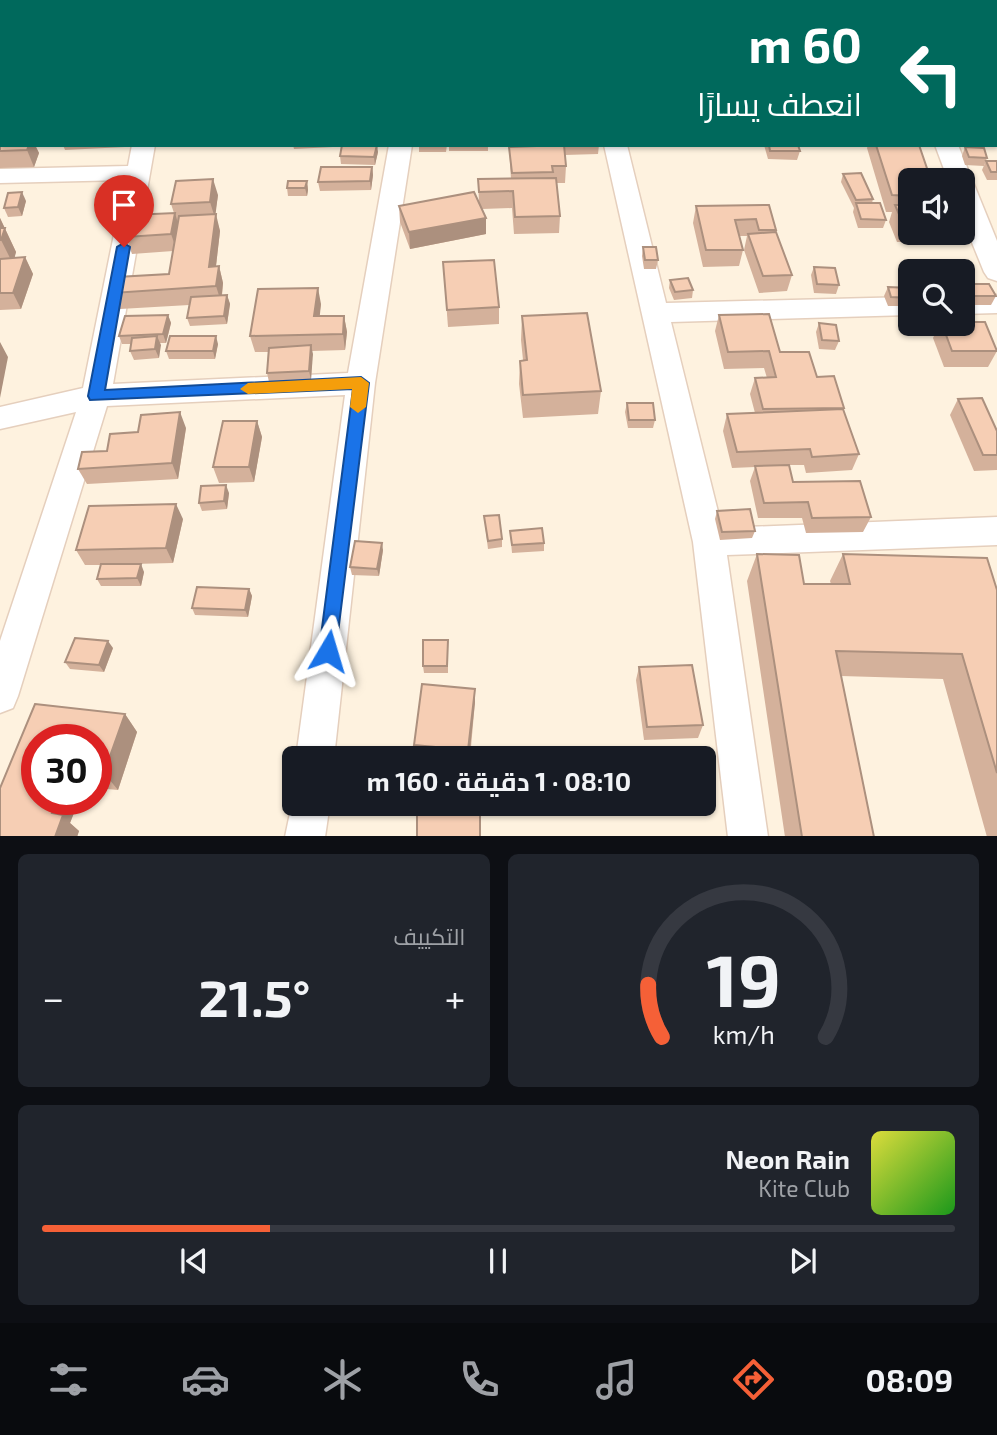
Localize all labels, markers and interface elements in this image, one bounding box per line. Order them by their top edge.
text: 60 m [748,14,862,73]
icon: left [886,28,977,119]
text: انعطف يسارًا [697,84,862,122]
map controls [898,168,975,336]
button: sound [898,168,975,245]
pin [94,175,154,247]
icon: arrive [105,186,143,224]
button: search [898,259,975,336]
position arrow [291,614,365,688]
speed limit sign: 30 [21,724,112,815]
text: 08:10 · 1 دقيقة · 160 m [367,765,631,796]
text: التكييف [393,922,466,950]
text: 19 [706,934,780,1022]
text: 21.5° [198,965,310,1027]
text: − [42,974,64,1020]
text: + [445,974,466,1020]
text: km/h [712,1018,774,1048]
text: Neon Rain [726,1143,850,1174]
text: Kite Club [758,1174,850,1202]
icon: previous [175,1242,213,1280]
icon: pause [479,1242,517,1280]
icon: next [784,1242,822,1280]
icon: filters [44,1355,93,1404]
icon: car [181,1355,230,1404]
icon: climate [318,1355,367,1404]
icon: phone [455,1355,504,1404]
icon: music [592,1355,641,1404]
icon: directions [729,1355,778,1404]
text: 08:09 [866,1360,953,1398]

